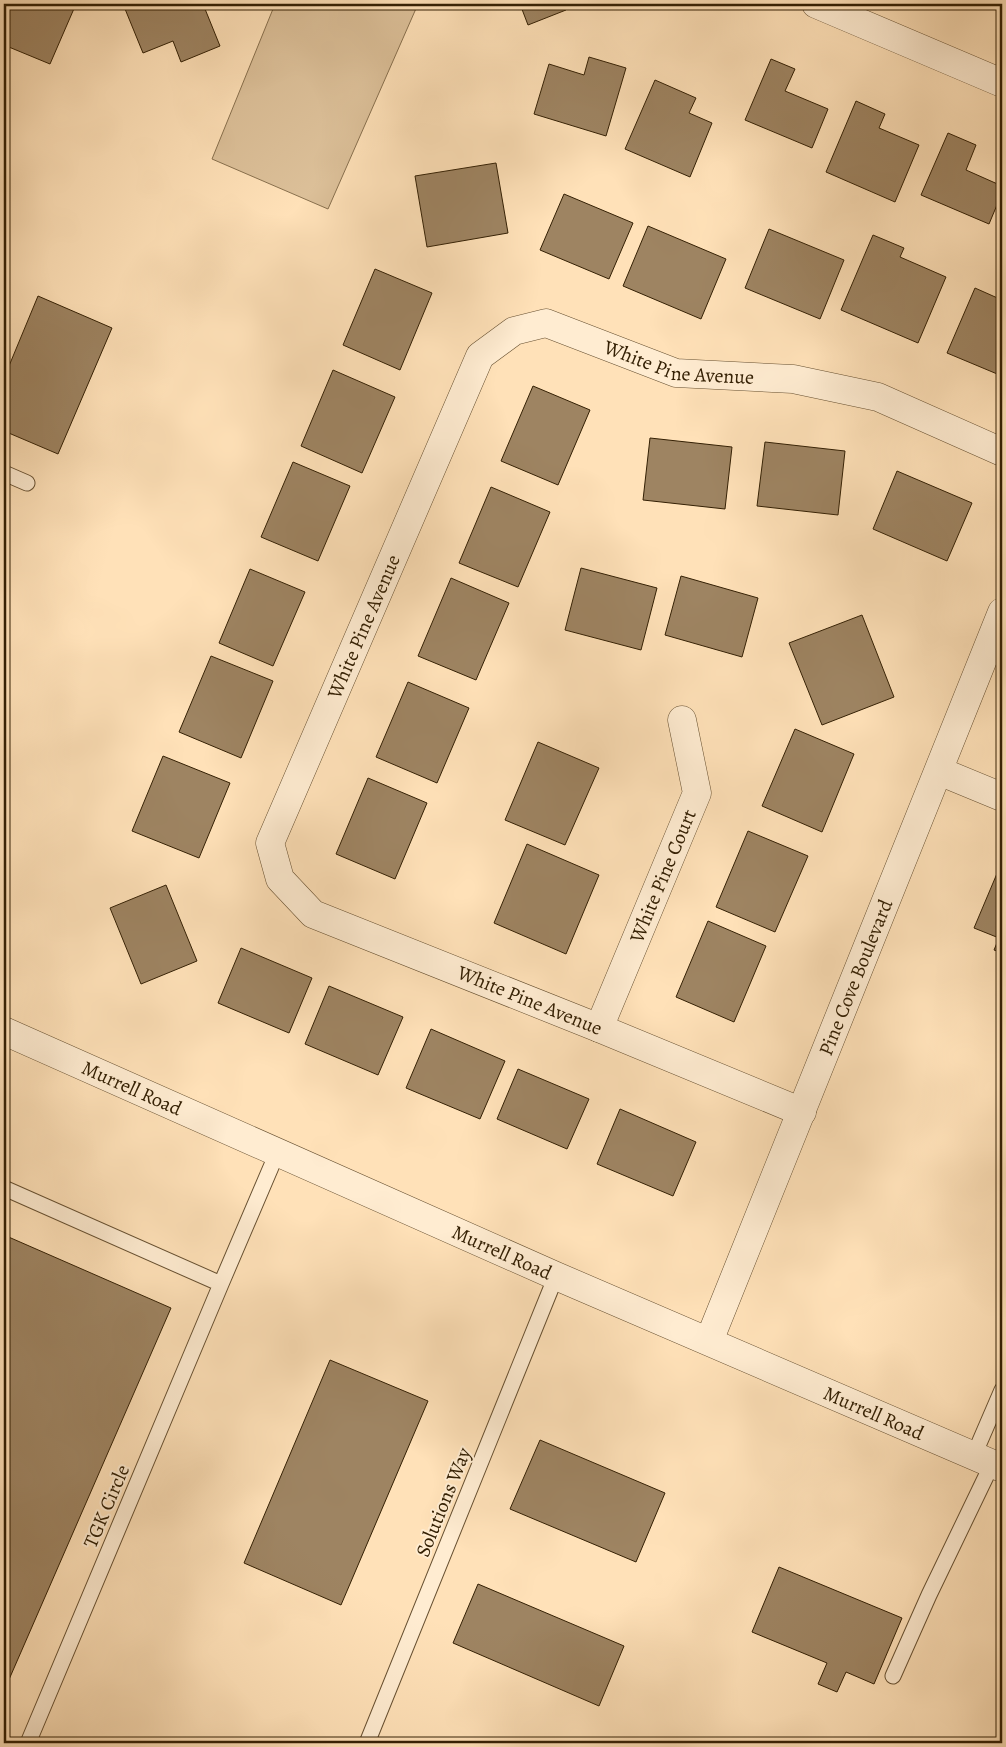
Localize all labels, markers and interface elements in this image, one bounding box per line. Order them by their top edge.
street label: White Pine Avenue [599,333,755,391]
street label: White Pine Avenue [321,550,407,704]
street label: White Pine Court [623,805,703,948]
street label: Pine Cove Boulevard [812,895,899,1060]
street label: White Pine Avenue [452,959,606,1042]
street label: Murrell Road [77,1054,186,1122]
street label: Murrell Road [448,1219,556,1287]
street label: Murrell Road [819,1380,928,1447]
street label: Solutions Way [409,1442,478,1561]
street label: TGK Circle [77,1460,136,1552]

